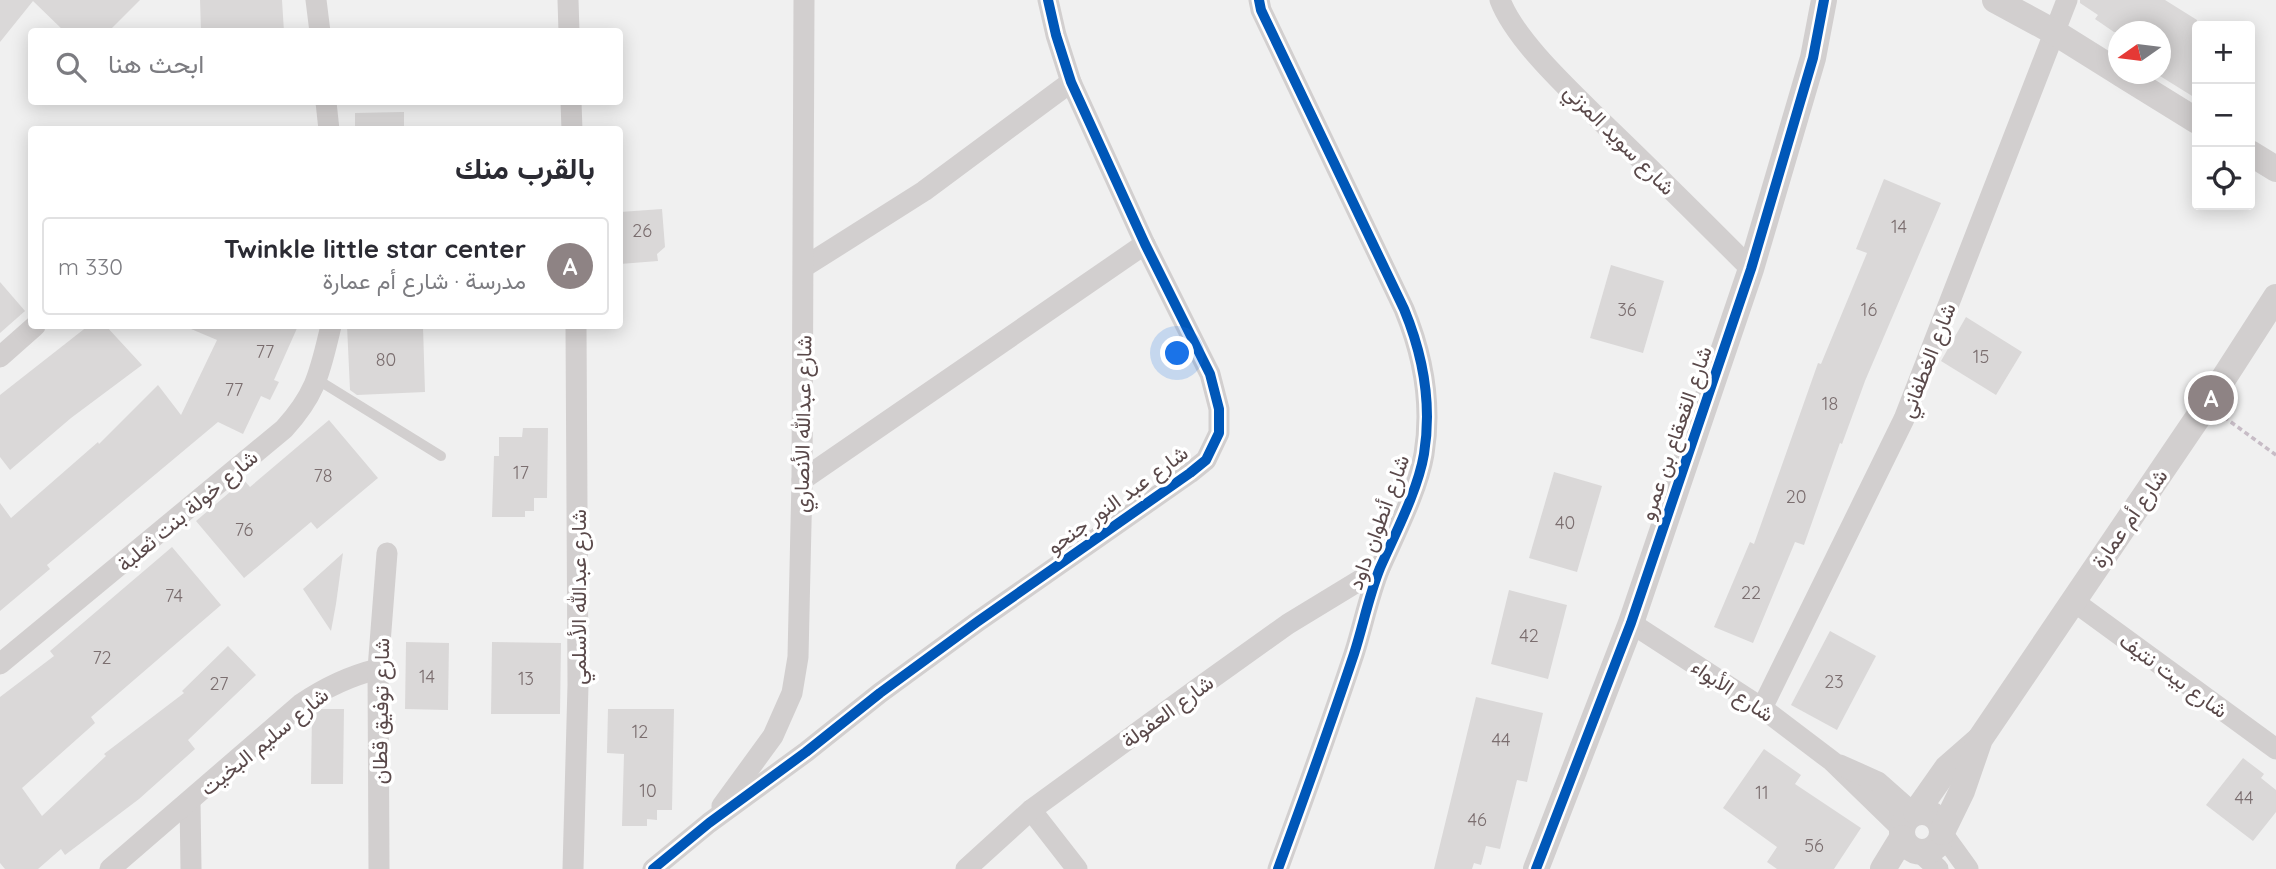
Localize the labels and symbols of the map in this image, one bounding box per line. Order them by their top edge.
north arrow [2108,21,2171,84]
street label: شارع سويد المزني [1555,78,1681,204]
house number: 14 [1891,215,1907,238]
house number: 26 [632,219,652,242]
house number: 36 [1617,298,1637,321]
house number: 16 [1861,298,1877,321]
street label: شارع الغطفاني [1893,299,1965,423]
street label: شارع عبدالله الأنصاري [787,335,822,513]
your location [1160,336,1194,370]
house number: 77 [256,340,274,363]
street label: شارع القعقاع بن عمرو [1633,343,1719,524]
house number: 15 [1973,345,1989,368]
house number: 80 [376,348,396,371]
pin: A [2188,372,2234,424]
house number: 77 [225,378,243,401]
house number: 18 [1822,392,1838,415]
street label: شارع عبد النور جنحو [1041,439,1194,561]
street label: شارع خولة بنت ثعلبة [111,444,264,578]
street label: شارع أنطوان داود [1342,451,1416,594]
house number: 17 [513,461,529,484]
street label: شارع أم عمارة [2085,463,2174,574]
house number: 78 [314,464,332,487]
house number: 20 [1786,485,1806,508]
street label: شارع عبدالله الأسلمي [565,509,596,685]
house number: 40 [1555,511,1575,534]
house number: 76 [235,518,253,541]
house number: 22 [1741,581,1761,604]
house number: 74 [165,584,183,607]
house number: 42 [1519,624,1539,647]
street label: شارع بيت نتيف [2114,627,2233,725]
street label: شارع توفيق قطان [366,638,396,784]
house number: 72 [92,646,112,669]
street label: شارع الأبواء [1686,653,1779,729]
house number: 14 [419,665,435,688]
house number: 13 [518,667,534,690]
street label: شارع العفولة [1116,669,1219,755]
house number: 23 [1824,670,1844,693]
house number: 27 [210,672,228,695]
street label: شارع سليم البخيت [195,681,335,802]
house number: 12 [632,720,648,743]
house number: 44 [1492,728,1510,751]
house number: 10 [639,779,657,802]
house number: 11 [1755,781,1769,804]
house number: 44 [2235,786,2253,809]
house number: 46 [1467,808,1487,831]
house number: 56 [1804,834,1824,857]

